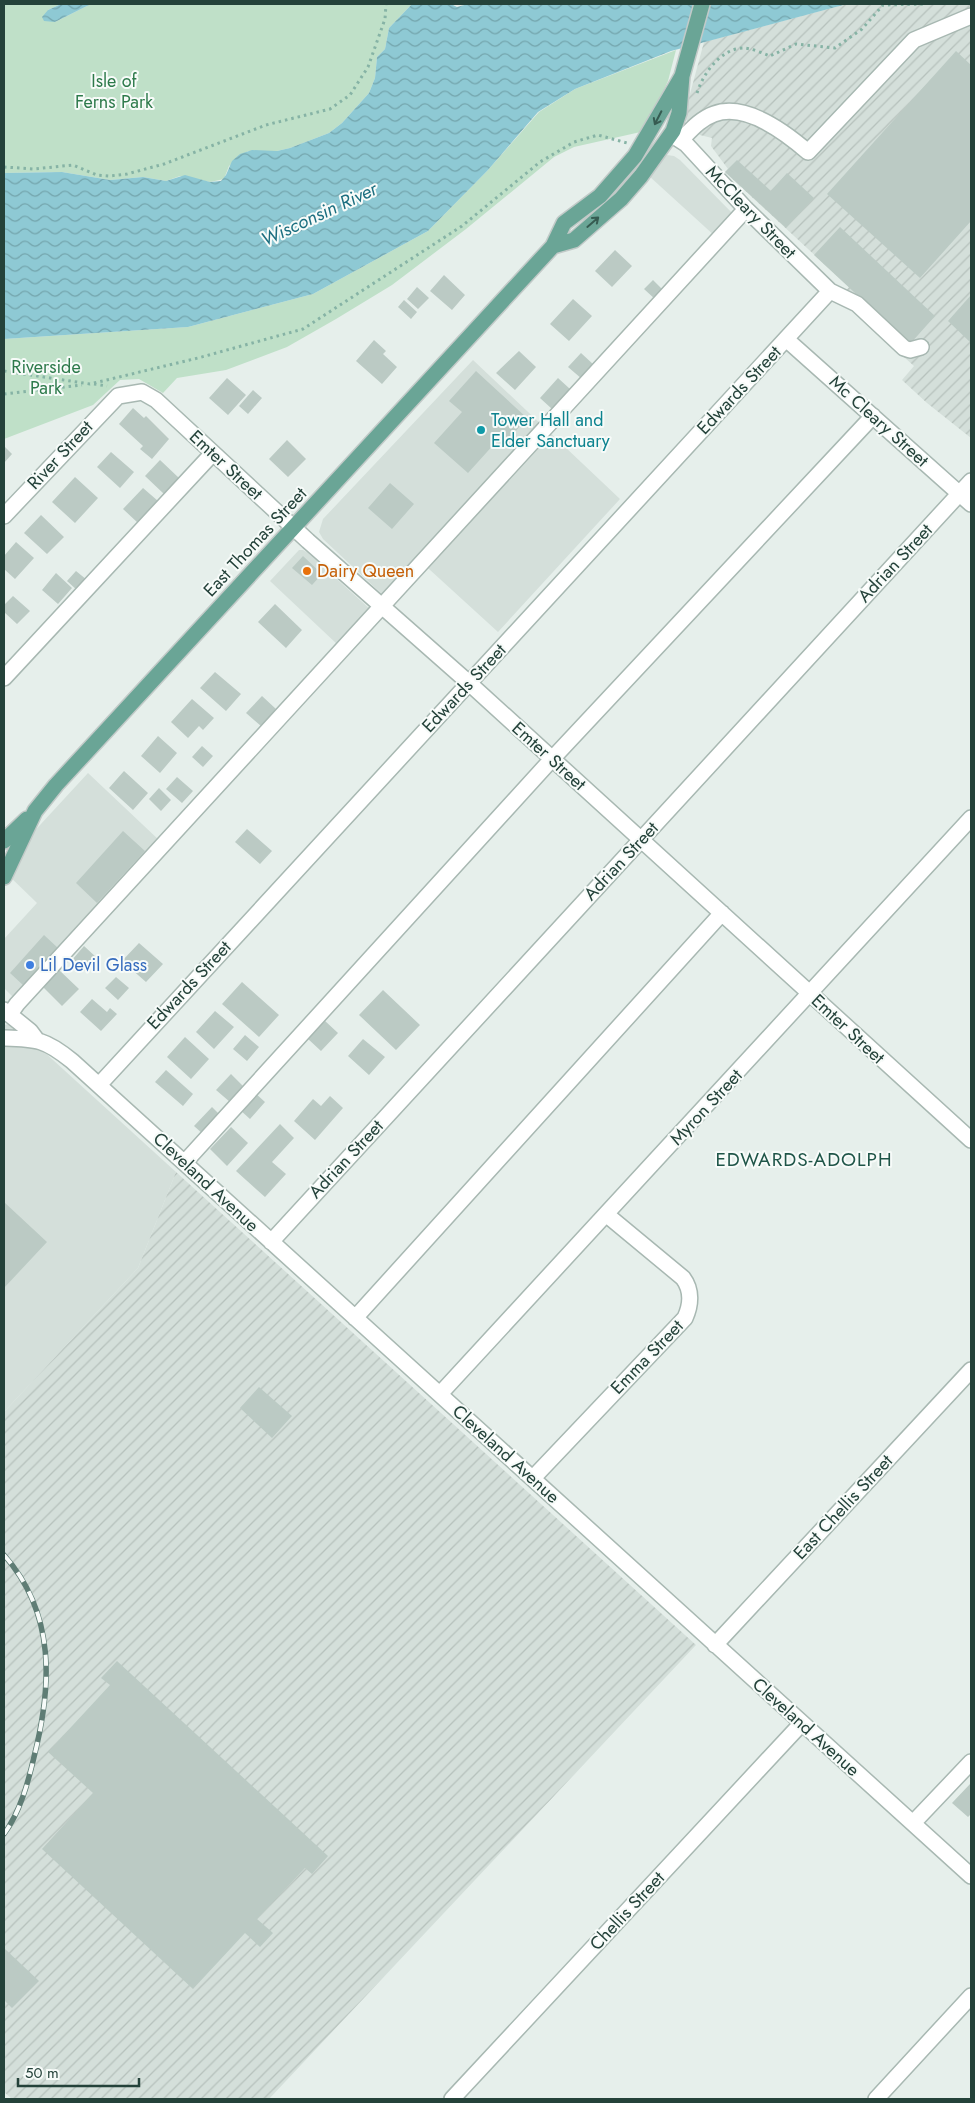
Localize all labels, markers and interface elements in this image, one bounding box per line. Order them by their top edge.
park label: Isle of Ferns Park [75,68,153,115]
one-way arrow [653,110,662,125]
street label: McCleary Street [700,160,803,265]
water label: Wisconsin River [256,175,383,253]
one-way arrow [587,216,600,228]
street label: Edwards Street [691,339,788,440]
park label: Riverside Park [11,354,81,401]
street label: Mc Cleary Street [823,369,935,473]
place label: Tower Hall and Elder Sanctuary [491,407,610,454]
street label: River Street [21,414,99,495]
street label: Emter Street [183,424,269,506]
marker: Tower Hall and Elder Sanctuary [475,424,487,436]
street label: East Thomas Street [197,481,313,603]
street label: Adrian Street [852,517,939,608]
place label: Dairy Queen [317,558,414,584]
marker: Dairy Queen [301,565,313,577]
street label: Edwards Street [416,637,513,738]
street label: Emter Street [506,716,592,797]
street label: Adrian Street [578,815,665,906]
street label: Edwards Street [141,934,238,1035]
place label: Lil Devil Glass [40,952,147,978]
marker: Lil Devil Glass [24,959,36,971]
street label: Emter Street [805,988,891,1070]
street label: Myron Street [664,1063,749,1151]
street label: Adrian Street [303,1113,390,1204]
street label: Cleveland Avenue [147,1126,265,1238]
district label: EDWARDS-ADOLPH [715,1146,893,1173]
street label: Emma Street [605,1313,690,1400]
street label: Cleveland Avenue [447,1399,565,1509]
street label: East Chellis Street [787,1448,899,1565]
street label: Cleveland Avenue [747,1672,865,1782]
street label: Chellis Street [584,1865,671,1956]
scale bar [18,2056,139,2088]
text: 50 m [25,2062,59,2084]

